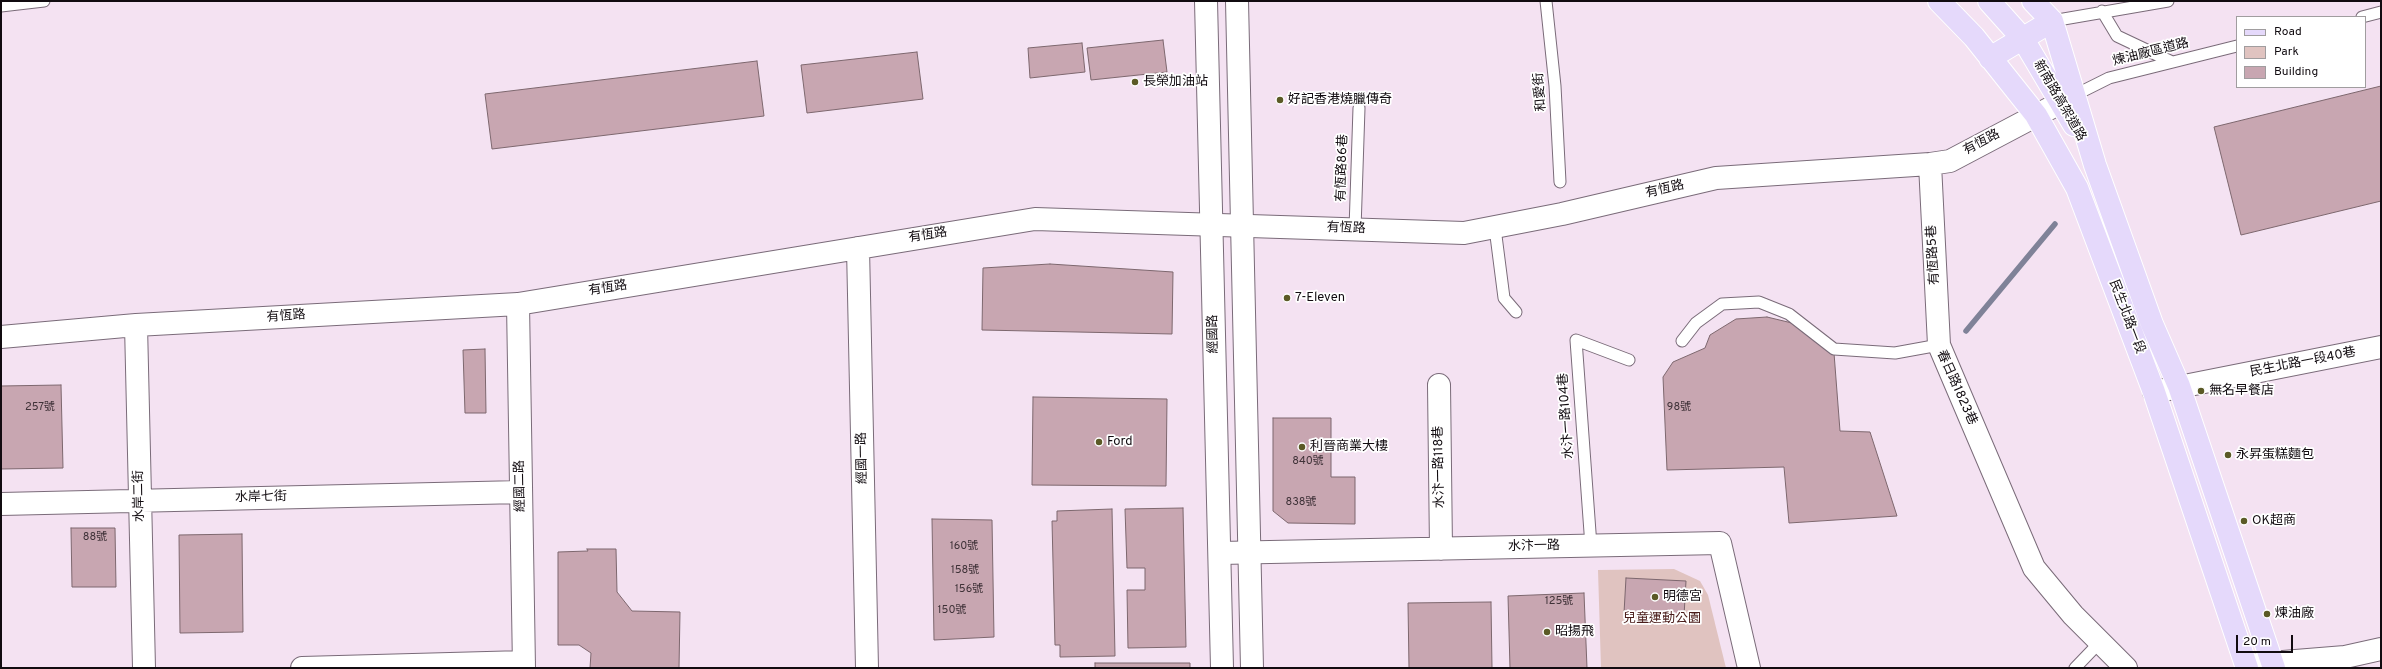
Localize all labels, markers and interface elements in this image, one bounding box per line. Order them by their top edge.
legend [2236,16,2366,88]
text: Road [2274,24,2302,40]
street label: 煉油廠區道路 [2111,36,2191,70]
text: Park [2274,44,2299,60]
street label: 新南路高架道路 [2029,58,2089,144]
text: Building [2274,64,2318,80]
street label: 和愛街 [1532,72,1550,112]
place label: 長榮加油站 [1143,74,1208,90]
marker: 長榮加油站 [1130,77,1140,87]
place label: 好記香港燒臘傳奇 [1288,92,1392,108]
marker: 好記香港燒臘傳奇 [1275,95,1285,105]
street label: 有恆路 [1961,127,2003,159]
street label: 有恆路86巷 [1334,134,1352,202]
street label: 有恆路 [1644,178,1686,202]
street label: 有恆路 [1326,221,1366,237]
street label: 有恆路 [908,225,948,247]
street label: 有恆路5巷 [1925,225,1943,285]
street label: 有恆路 [588,278,628,300]
street label: 民生北路一段 [2105,278,2147,356]
place label: 7-Eleven [1295,290,1345,306]
marker: 7-Eleven [1282,293,1292,303]
street label: 有恆路 [266,308,306,326]
street label: 經國路 [1206,314,1222,354]
street label: 民生北路一段40巷 [2249,345,2357,381]
street label: 春日路1823巷 [1933,348,1979,428]
street label: 水汴一路104巷 [1556,372,1578,460]
place label: 無名早餐店 [2209,383,2274,399]
marker: 無名早餐店 [2196,386,2206,396]
house number: 257號 [25,401,55,415]
house number: 98號 [1667,401,1691,415]
street label: 水汴一路118巷 [1431,426,1449,508]
street label: 經國一路 [855,432,871,484]
place label: Ford [1107,434,1132,450]
marker: Ford [1094,437,1104,447]
place label: 利晉商業大樓 [1310,439,1388,455]
marker: 利晉商業大樓 [1297,442,1307,452]
place label: 永昇蛋糕麵包 [2236,447,2314,463]
marker: 永昇蛋糕麵包 [2223,450,2233,460]
house number: 840號 [1292,455,1324,469]
street label: 經國二路 [513,460,529,512]
street label: 水岸二街 [132,470,148,522]
street label: 水岸七街 [235,490,287,506]
house number: 838號 [1285,496,1317,510]
place label: OK超商 [2252,513,2296,529]
marker: OK超商 [2239,516,2249,526]
house number: 88號 [83,531,107,545]
street label: 水汴一路 [1508,539,1560,555]
house number: 160號 [950,540,978,554]
house number: 158號 [951,564,979,578]
house number: 156號 [955,583,983,597]
place label: 明德宮 [1663,589,1702,605]
marker: 明德宮 [1650,592,1660,602]
house number: 125號 [1545,595,1573,609]
house number: 150號 [938,604,966,618]
place label: 煉油廠 [2275,606,2314,622]
marker: 煉油廠 [2262,609,2272,619]
park label: 兒童運動公園 [1623,611,1701,627]
place label: 昭揚飛 [1555,624,1594,640]
marker: 昭揚飛 [1542,627,1552,637]
scale bar [2238,627,2295,653]
text: 20 m [2243,634,2271,650]

